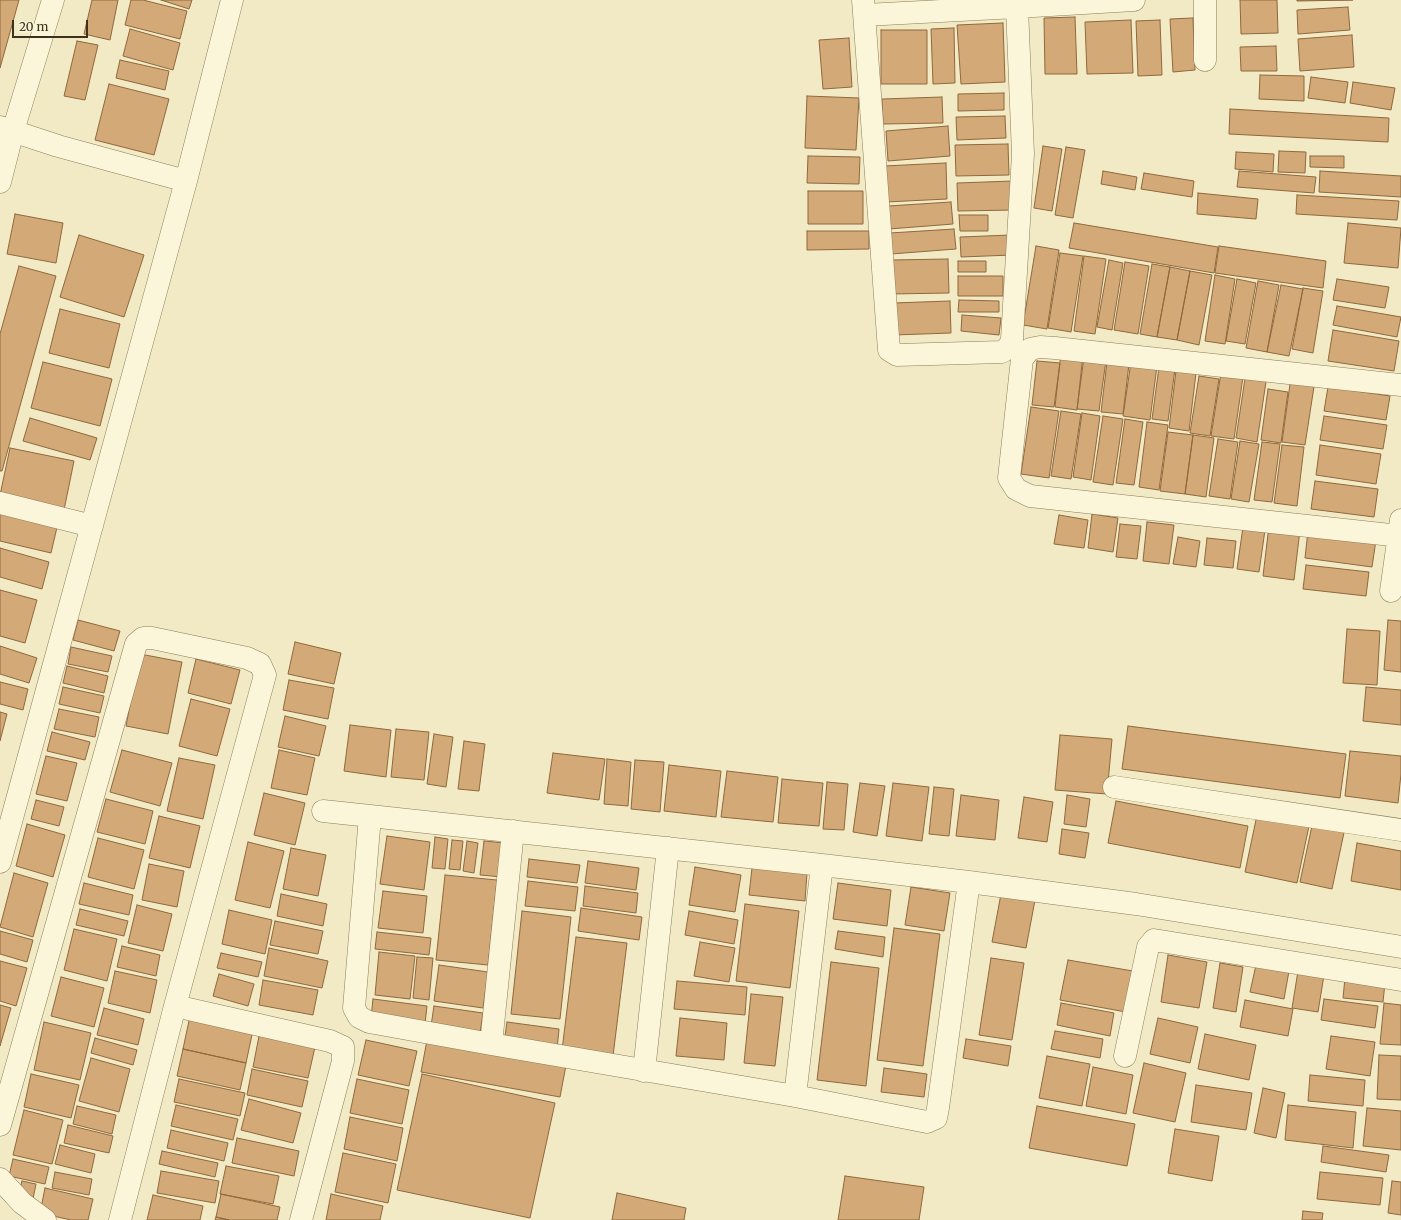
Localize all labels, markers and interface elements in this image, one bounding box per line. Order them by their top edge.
scale bar [14,12,90,38]
text: 20 m [19,19,48,34]

